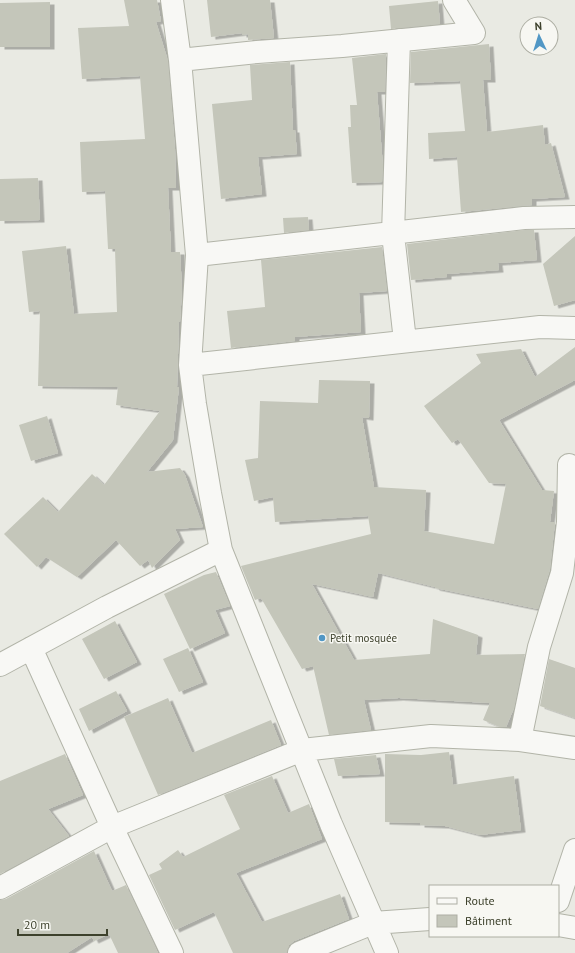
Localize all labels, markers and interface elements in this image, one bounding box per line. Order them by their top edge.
north arrow [519,16,559,56]
text: N [534,19,542,33]
place label: Petit mosquée [330,631,397,645]
marker: Petit mosquée [317,633,327,643]
legend [429,885,559,937]
text: Route [465,893,495,908]
scale bar [18,911,107,937]
text: Bâtiment [465,913,512,928]
text: 20 m [24,917,50,932]

